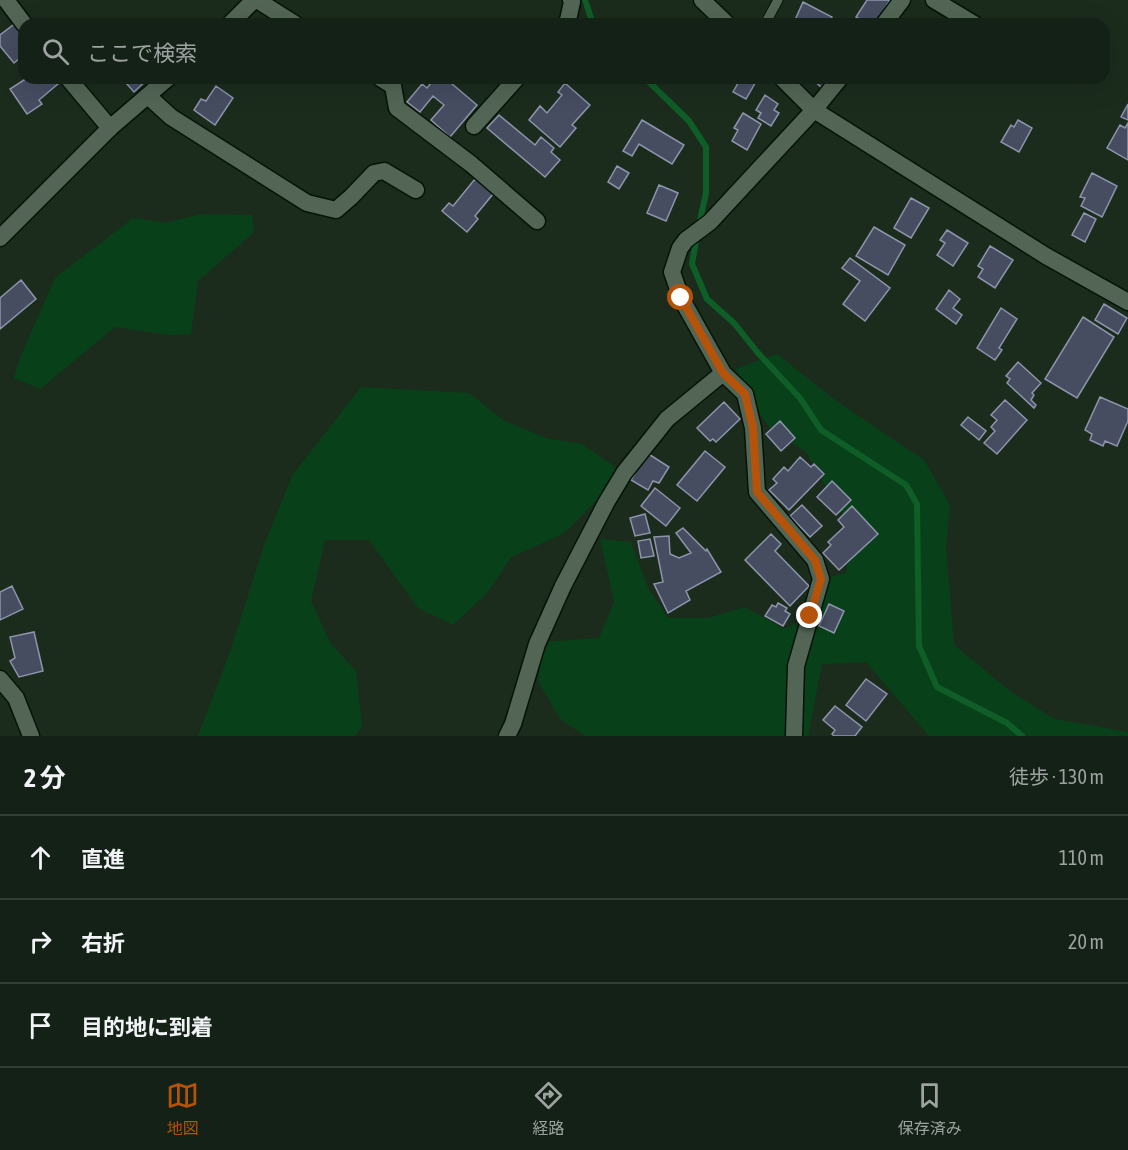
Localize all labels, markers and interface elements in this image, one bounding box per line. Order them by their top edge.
search box [18,18,1110,84]
icon: search [39,35,72,68]
text: ここで検索 [87,40,197,66]
route start [667,284,693,310]
route end [796,602,822,628]
text: 2 分 [24,763,66,793]
text: 徒歩 · 130 m [1009,765,1104,788]
icon: ahead [24,841,57,874]
text: 直進 [81,846,125,872]
text: 110 m [1059,846,1104,869]
icon: right [24,925,57,958]
text: 右折 [81,930,125,956]
text: 20 m [1068,930,1104,953]
icon: arrive [24,1009,57,1042]
text: 目的地に到着 [81,1014,213,1040]
tab: 地図 [166,1079,199,1139]
tab: 経路 [532,1079,565,1139]
tab: 保存済み [898,1079,962,1139]

